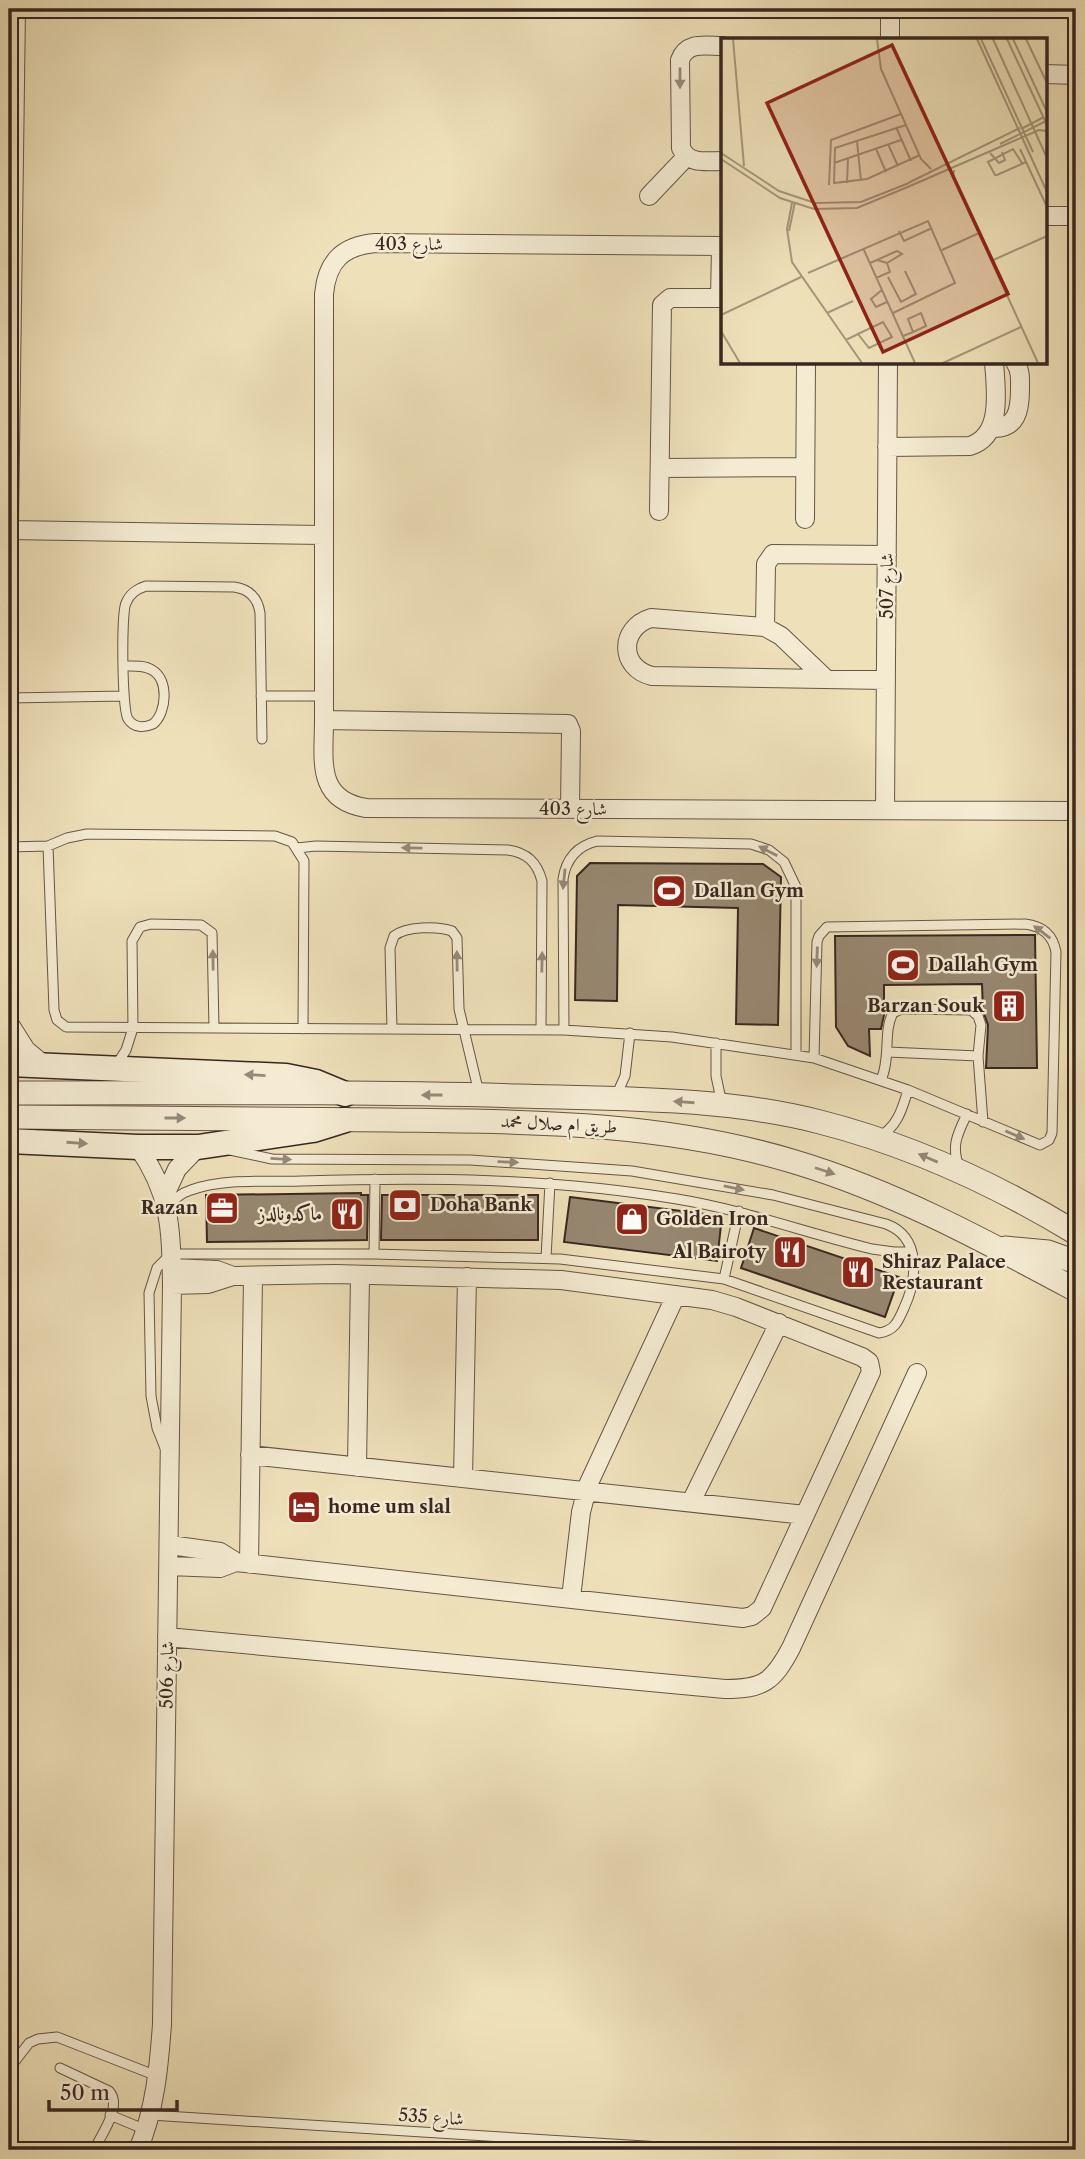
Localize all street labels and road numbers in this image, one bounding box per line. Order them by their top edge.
street label: شارع 403 [375,233,443,259]
street label: شارع 507 [876,553,902,619]
street label: شارع 403 [539,798,607,824]
street label: طريق ام صلال محمد [500,1110,618,1143]
street label: شارع 506 [155,1641,183,1709]
street label: شارع 535 [397,2104,464,2134]

